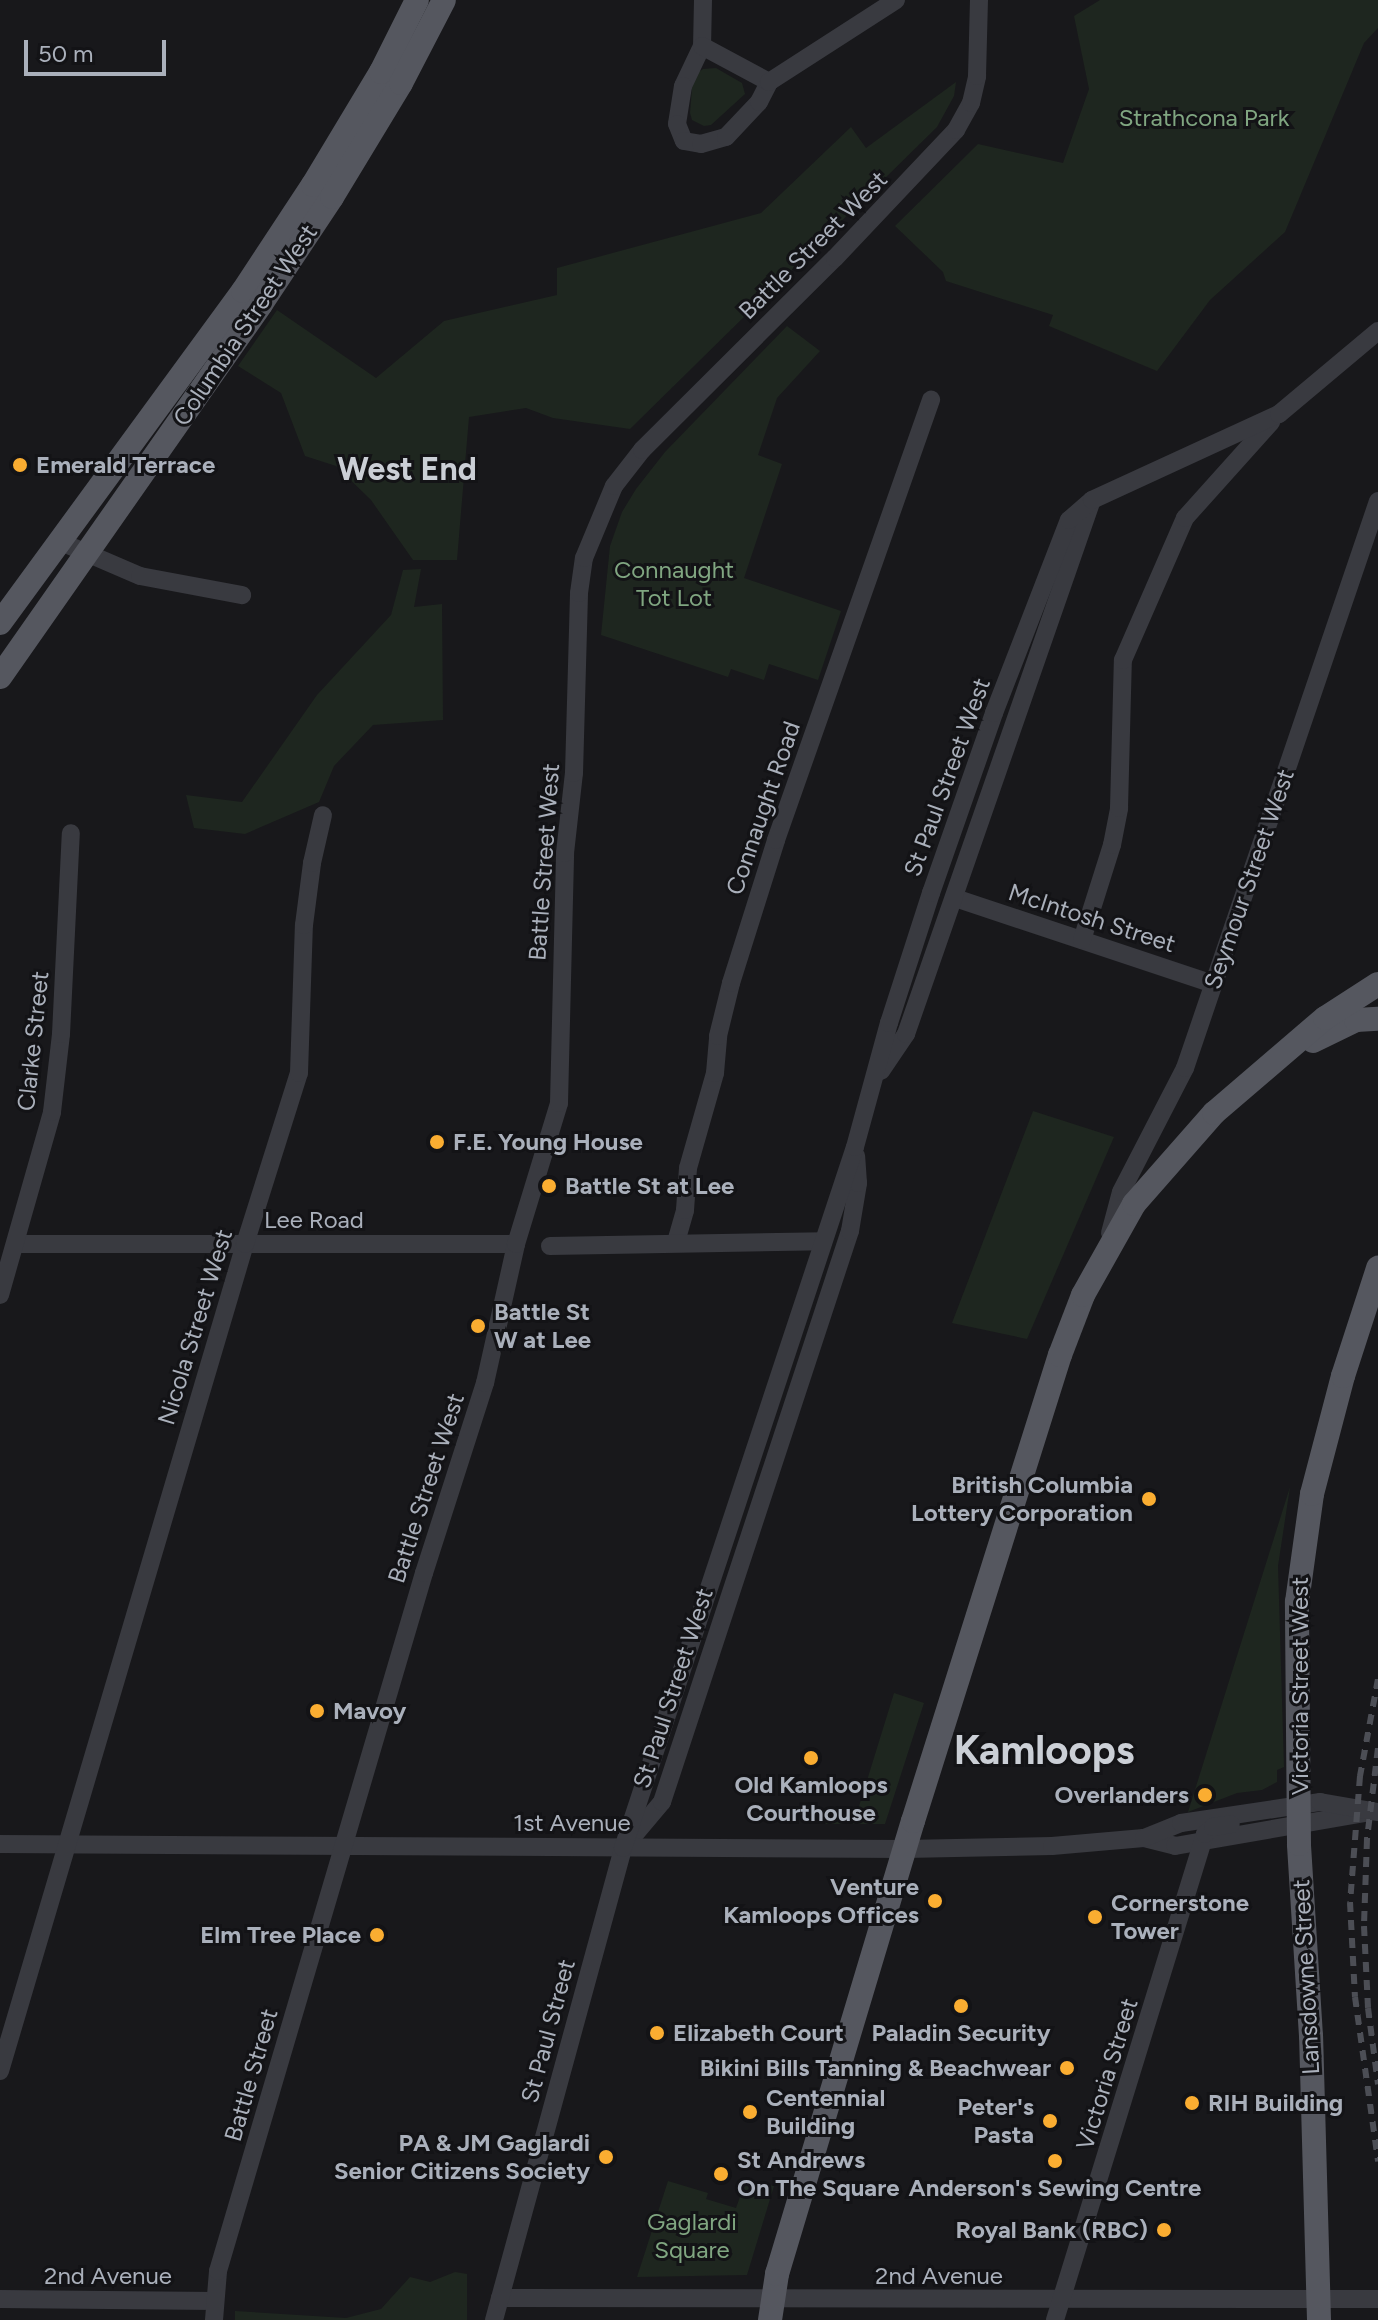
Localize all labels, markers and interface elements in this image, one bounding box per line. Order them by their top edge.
scale bar [28,24,170,74]
text: 50 m [38,39,94,68]
park label: Strathcona Park [1119,104,1289,132]
street label: Battle Street West [733,165,893,325]
street label: Columbia Street West [167,219,323,431]
district label: West End [337,450,477,488]
place label: Emerald Terrace [36,451,215,479]
marker: Emerald Terrace [11,456,29,474]
park label: Connaught Tot Lot [614,556,734,612]
street label: St Paul Street West [898,674,996,880]
street label: Connaught Road [720,718,806,898]
street label: Battle Street West [523,762,565,962]
street label: Seymour Street West [1198,765,1300,993]
street label: McIntosh Street [1005,877,1179,959]
street label: Clarke Street [11,970,55,1112]
place label: F.E. Young House [453,1128,643,1156]
marker: F.E. Young House [428,1133,446,1151]
place label: Battle St at Lee [565,1172,734,1200]
marker: Battle St at Lee [540,1177,558,1195]
street label: Lee Road [264,1206,364,1234]
street label: Nicola Street West [152,1226,238,1428]
place label: Battle St W at Lee [494,1298,591,1354]
marker: Battle St W at Lee [469,1317,487,1335]
street label: Battle Street West [382,1389,470,1587]
place label: British Columbia Lottery Corporation [911,1471,1133,1527]
marker: British Columbia Lottery Corporation [1140,1490,1158,1508]
street label: Victoria Street West [1286,1577,1314,1795]
street label: St Paul Street West [627,1584,719,1792]
place label: Mavoy [333,1697,406,1725]
marker: Mavoy [308,1702,326,1720]
district label: Kamloops [954,1726,1134,1774]
marker: Old Kamloops Courthouse [802,1749,820,1767]
place label: Old Kamloops Courthouse [734,1771,888,1827]
place label: Overlanders [1055,1781,1189,1809]
marker: Overlanders [1196,1786,1214,1804]
street label: 1st Avenue [513,1809,631,1837]
place label: Venture Kamloops Offices [723,1873,919,1929]
street label: Lansdowne Street [1287,1879,1325,2075]
place label: Cornerstone Tower [1111,1889,1249,1945]
marker: Venture Kamloops Offices [926,1892,944,1910]
marker: Cornerstone Tower [1086,1908,1104,1926]
place label: Elm Tree Place [200,1921,361,1949]
marker: Elm Tree Place [368,1926,386,1944]
street label: St Paul Street [515,1956,581,2106]
street label: Victoria Street [1070,1995,1144,2153]
marker: Paladin Security [952,1997,970,2015]
street label: Battle Street [218,2005,284,2145]
place label: Elizabeth Court [673,2019,844,2047]
place label: Paladin Security [871,2019,1051,2047]
marker: Elizabeth Court [648,2024,666,2042]
place label: Bikini Bills Tanning & Beachwear [700,2054,1051,2082]
marker: Bikini Bills Tanning & Beachwear [1058,2059,1076,2077]
place label: Centennial Building [766,2084,885,2140]
place label: RIH Building [1208,2089,1343,2117]
place label: Peter's Pasta [958,2093,1034,2149]
marker: RIH Building [1183,2094,1201,2112]
marker: Centennial Building [741,2103,759,2121]
marker: Peter's Pasta [1041,2112,1059,2130]
place label: PA & JM Gaglardi Senior Citizens Society [334,2129,590,2185]
place label: St Andrews On The Square [737,2146,900,2202]
marker: PA & JM Gaglardi Senior Citizens Society [597,2148,615,2166]
marker: Anderson's Sewing Centre [1046,2152,1064,2170]
marker: St Andrews On The Square [712,2165,730,2183]
place label: Anderson's Sewing Centre [909,2174,1201,2202]
park label: Gaglardi Square [647,2208,737,2264]
place label: Royal Bank (RBC) [956,2216,1148,2244]
marker: Royal Bank (RBC) [1155,2221,1173,2239]
street label: 2nd Avenue [44,2262,172,2290]
street label: 2nd Avenue [875,2262,1003,2290]

